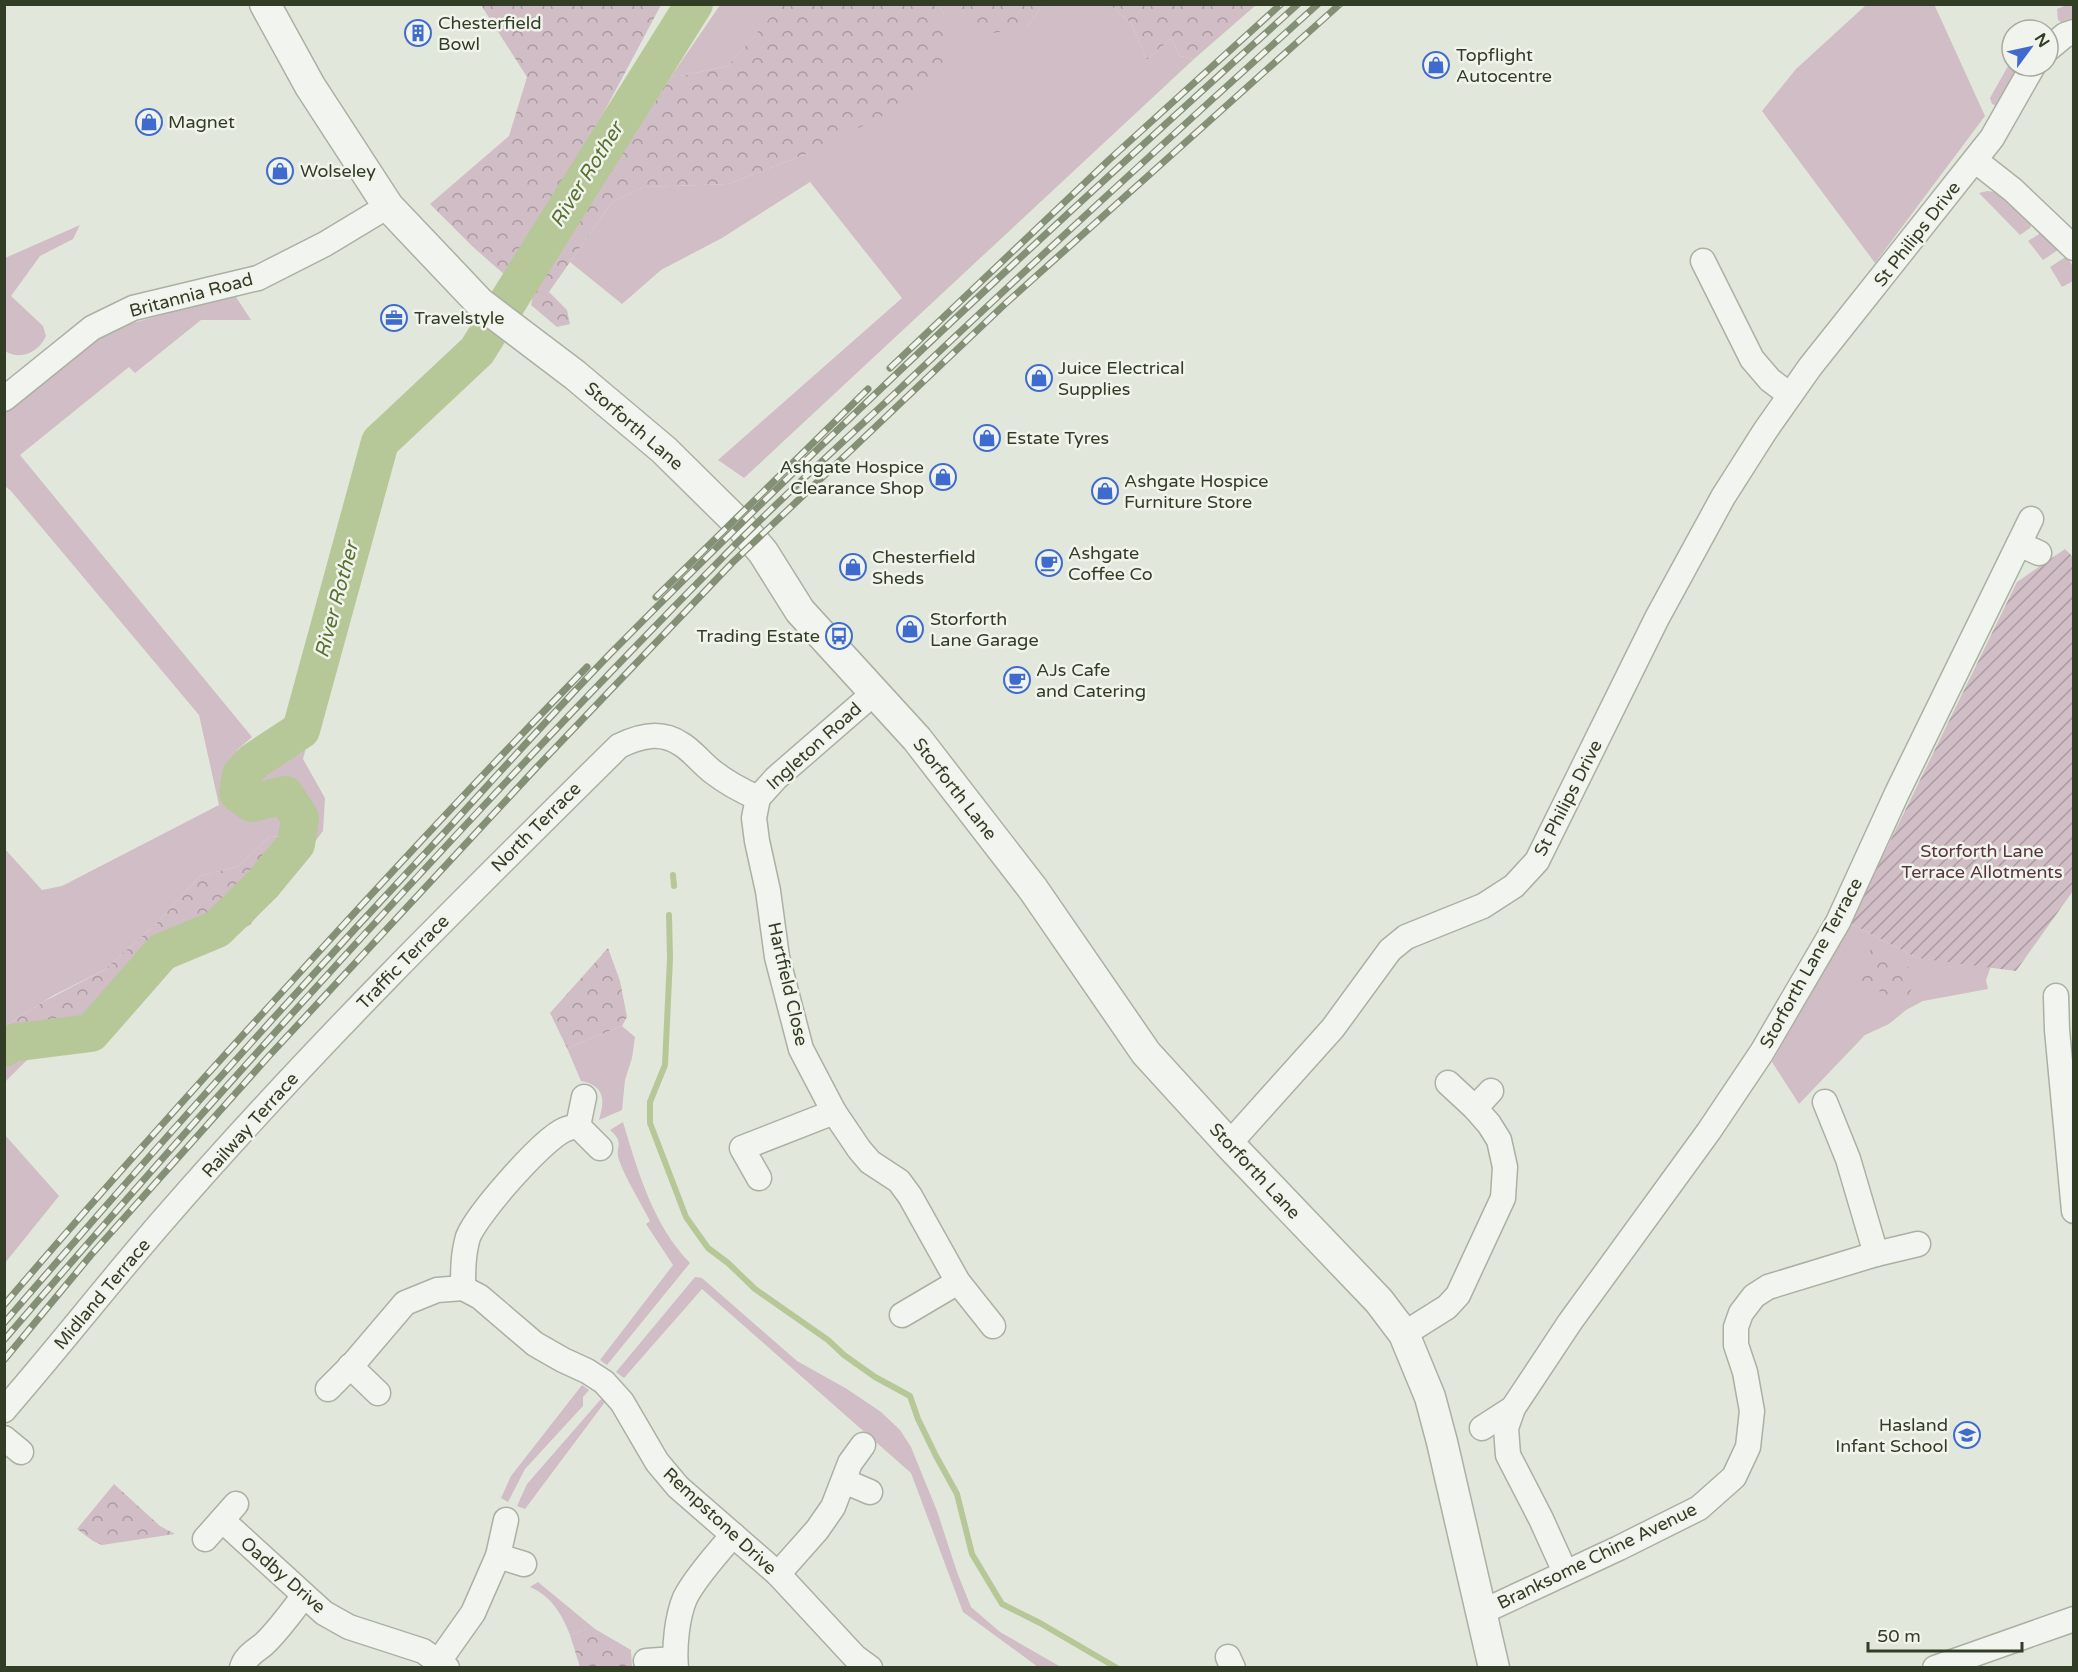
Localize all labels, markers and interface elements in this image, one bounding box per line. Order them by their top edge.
place label: Chesterfield Bowl [438,12,542,55]
building icon: Chesterfield Bowl [403,18,433,48]
north arrow [2000,18,2060,78]
text: N [2030,30,2054,51]
place label: Topflight Autocentre [1456,44,1552,87]
shop icon: Topflight Autocentre [1421,50,1451,80]
shop icon: Magnet [134,107,164,137]
place label: Magnet [168,111,235,133]
water label: River Rother [545,116,630,232]
shop icon: Wolseley [265,156,295,186]
place label: Wolseley [300,160,376,182]
street label: St Philips Drive [1869,177,1965,291]
street label: Britannia Road [127,268,255,322]
office icon: Travelstyle [379,303,409,333]
place label: Travelstyle [414,307,505,329]
place label: Juice Electrical Supplies [1058,357,1184,400]
shop icon: Juice Electrical Supplies [1024,363,1054,393]
street label: Storforth Lane [580,377,688,475]
shop icon: Estate Tyres [972,423,1002,453]
place label: Estate Tyres [1006,427,1109,449]
place label: Ashgate Hospice Clearance Shop [780,456,924,499]
shop icon: Ashgate Hospice Clearance Shop [928,462,958,492]
place label: Ashgate Hospice Furniture Store [1124,470,1268,513]
shop icon: Ashgate Hospice Furniture Store [1090,476,1120,506]
water label: River Rother [310,537,365,661]
place label: Ashgate Coffee Co [1068,542,1153,585]
place label: Chesterfield Sheds [872,546,976,589]
cafe icon: Ashgate Coffee Co [1034,548,1064,578]
shop icon: Chesterfield Sheds [838,552,868,582]
place label: Storforth Lane Garage [930,608,1039,651]
shop icon: Storforth Lane Garage [895,614,925,644]
bus stop icon: Trading Estate [824,621,854,651]
place label: Trading Estate [697,625,820,647]
place label: AJs Cafe and Catering [1036,659,1146,702]
cafe icon: AJs Cafe and Catering [1002,665,1032,695]
street label: Ingleton Road [762,698,866,794]
street label: Storforth Lane [908,734,1002,844]
street label: St Philips Drive [1529,736,1607,860]
street label: North Terrace [486,777,586,877]
park label: Storforth Lane Terrace Allotments [1901,840,2063,883]
street label: Storforth Lane Terrace [1755,874,1867,1052]
street label: Traffic Terrace [352,910,454,1014]
street label: Hartfield Close [763,920,813,1048]
street label: Railway Terrace [197,1068,303,1182]
street label: Storforth Lane [1205,1118,1305,1224]
street label: Midland Terrace [49,1234,155,1354]
place label: Hasland Infant School [1835,1414,1948,1457]
school or university icon: Hasland Infant School [1952,1420,1982,1450]
street label: Rempstone Drive [659,1463,781,1579]
street label: Branksome Chine Avenue [1494,1498,1700,1614]
street label: Oadby Drive [236,1532,330,1618]
scale bar [1868,1615,2022,1653]
text: 50 m [1877,1625,1921,1647]

